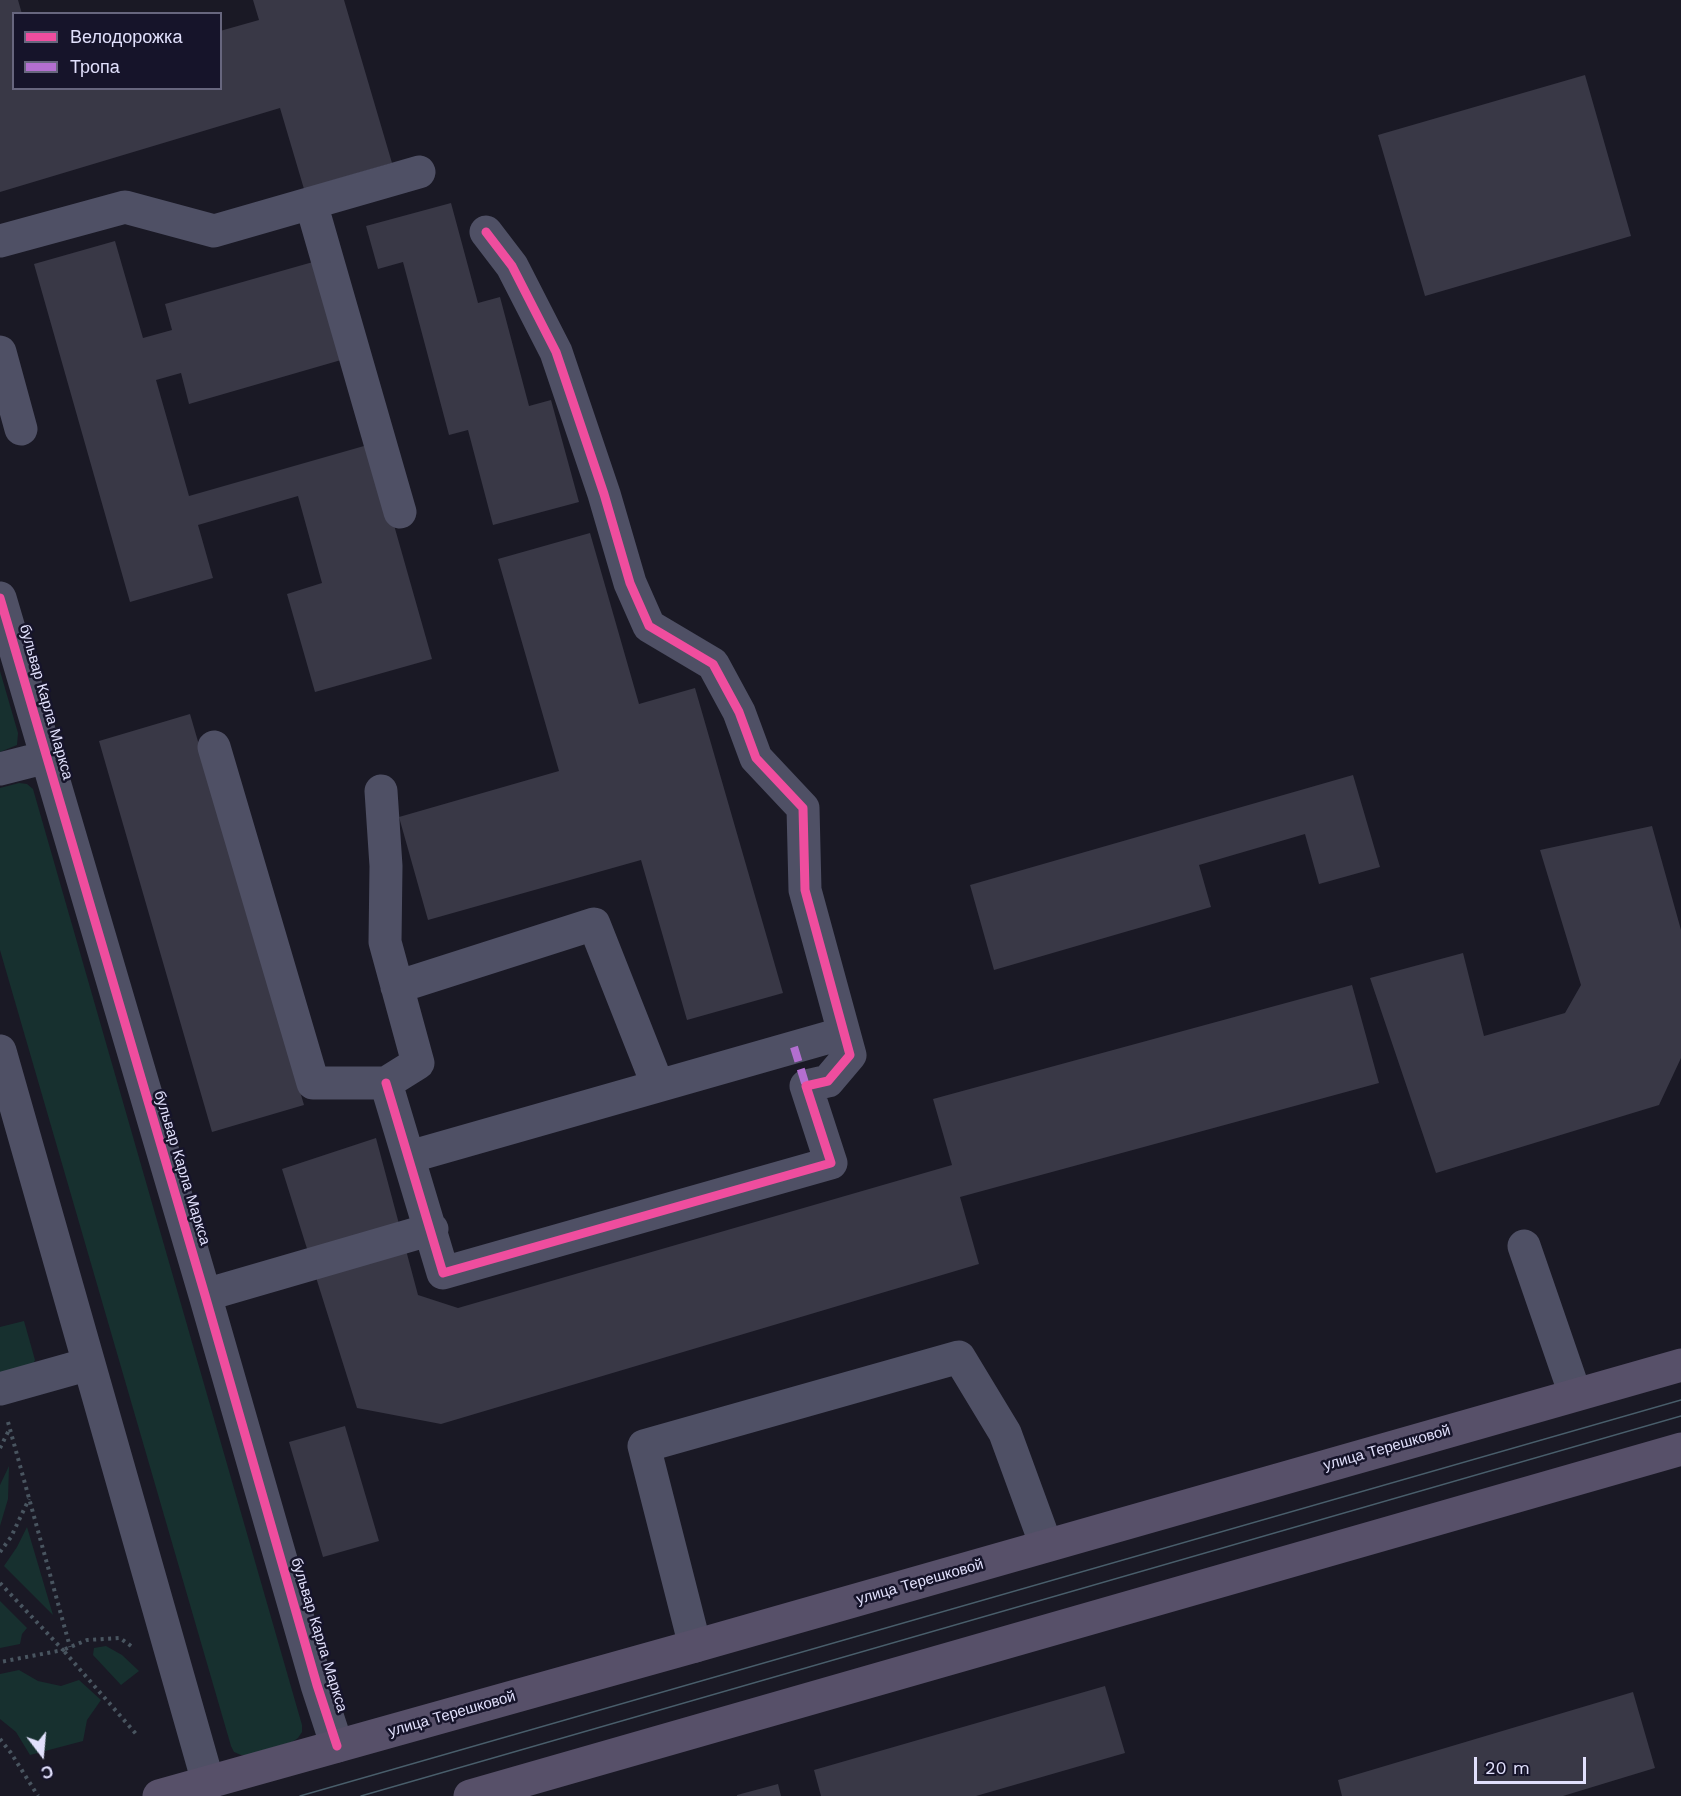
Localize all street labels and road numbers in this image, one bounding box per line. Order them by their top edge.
street label: бульвар Карла Маркса [15,622,77,782]
street label: бульвар Карла Маркса [150,1089,214,1247]
street label: улица Терешковой [1321,1421,1453,1475]
street label: улица Терешковой [854,1555,986,1609]
street label: бульвар Карла Маркса [287,1556,351,1714]
street label: улица Терешковой [386,1687,518,1741]

